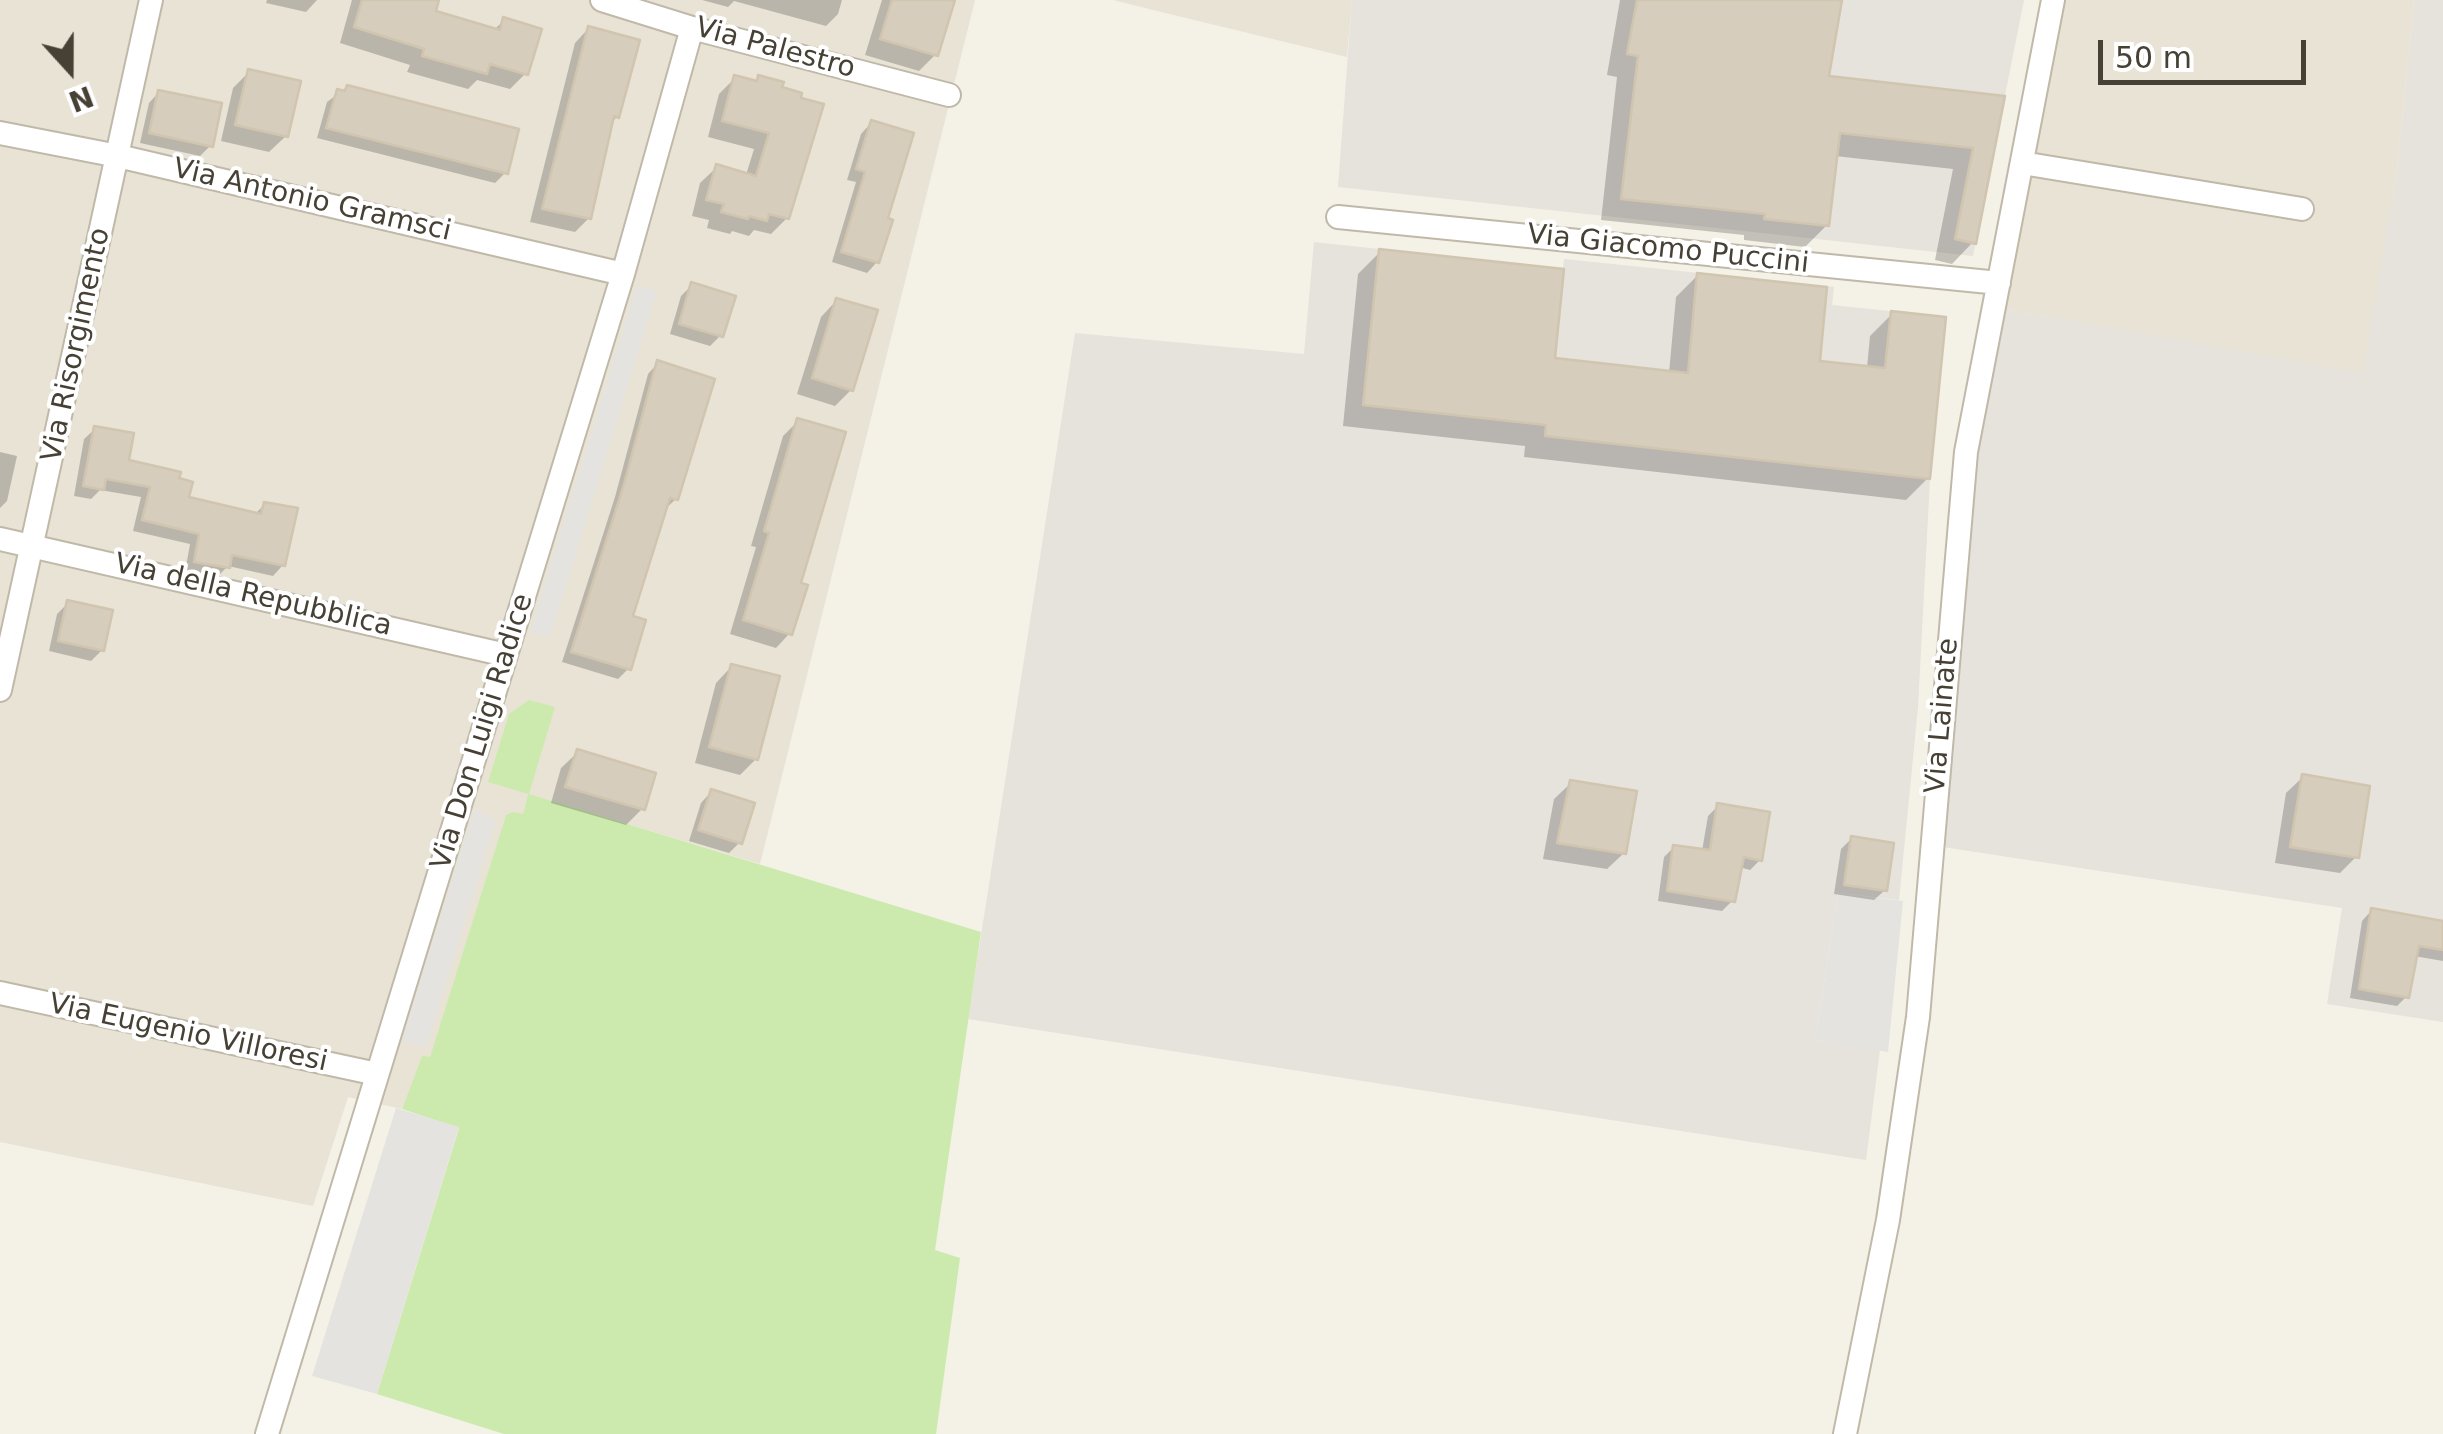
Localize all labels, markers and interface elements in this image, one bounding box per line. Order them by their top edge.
street label: Via Palestro [692,12,858,86]
north arrow [20,20,120,120]
scale bar [2103,20,2310,82]
text: 50 m [2115,40,2192,75]
text: N [64,79,98,118]
street label: Via Antonio Gramsci [170,153,454,249]
street label: Via Giacomo Puccini [1525,218,1811,282]
street label: Via Risorgimento [36,225,118,465]
street label: Via della Repubblica [111,548,395,644]
street label: Via Don Luigi Radice [425,590,541,874]
street label: Via Lainate [1919,637,1967,795]
street label: Via Eugenio Villoresi [46,988,330,1080]

